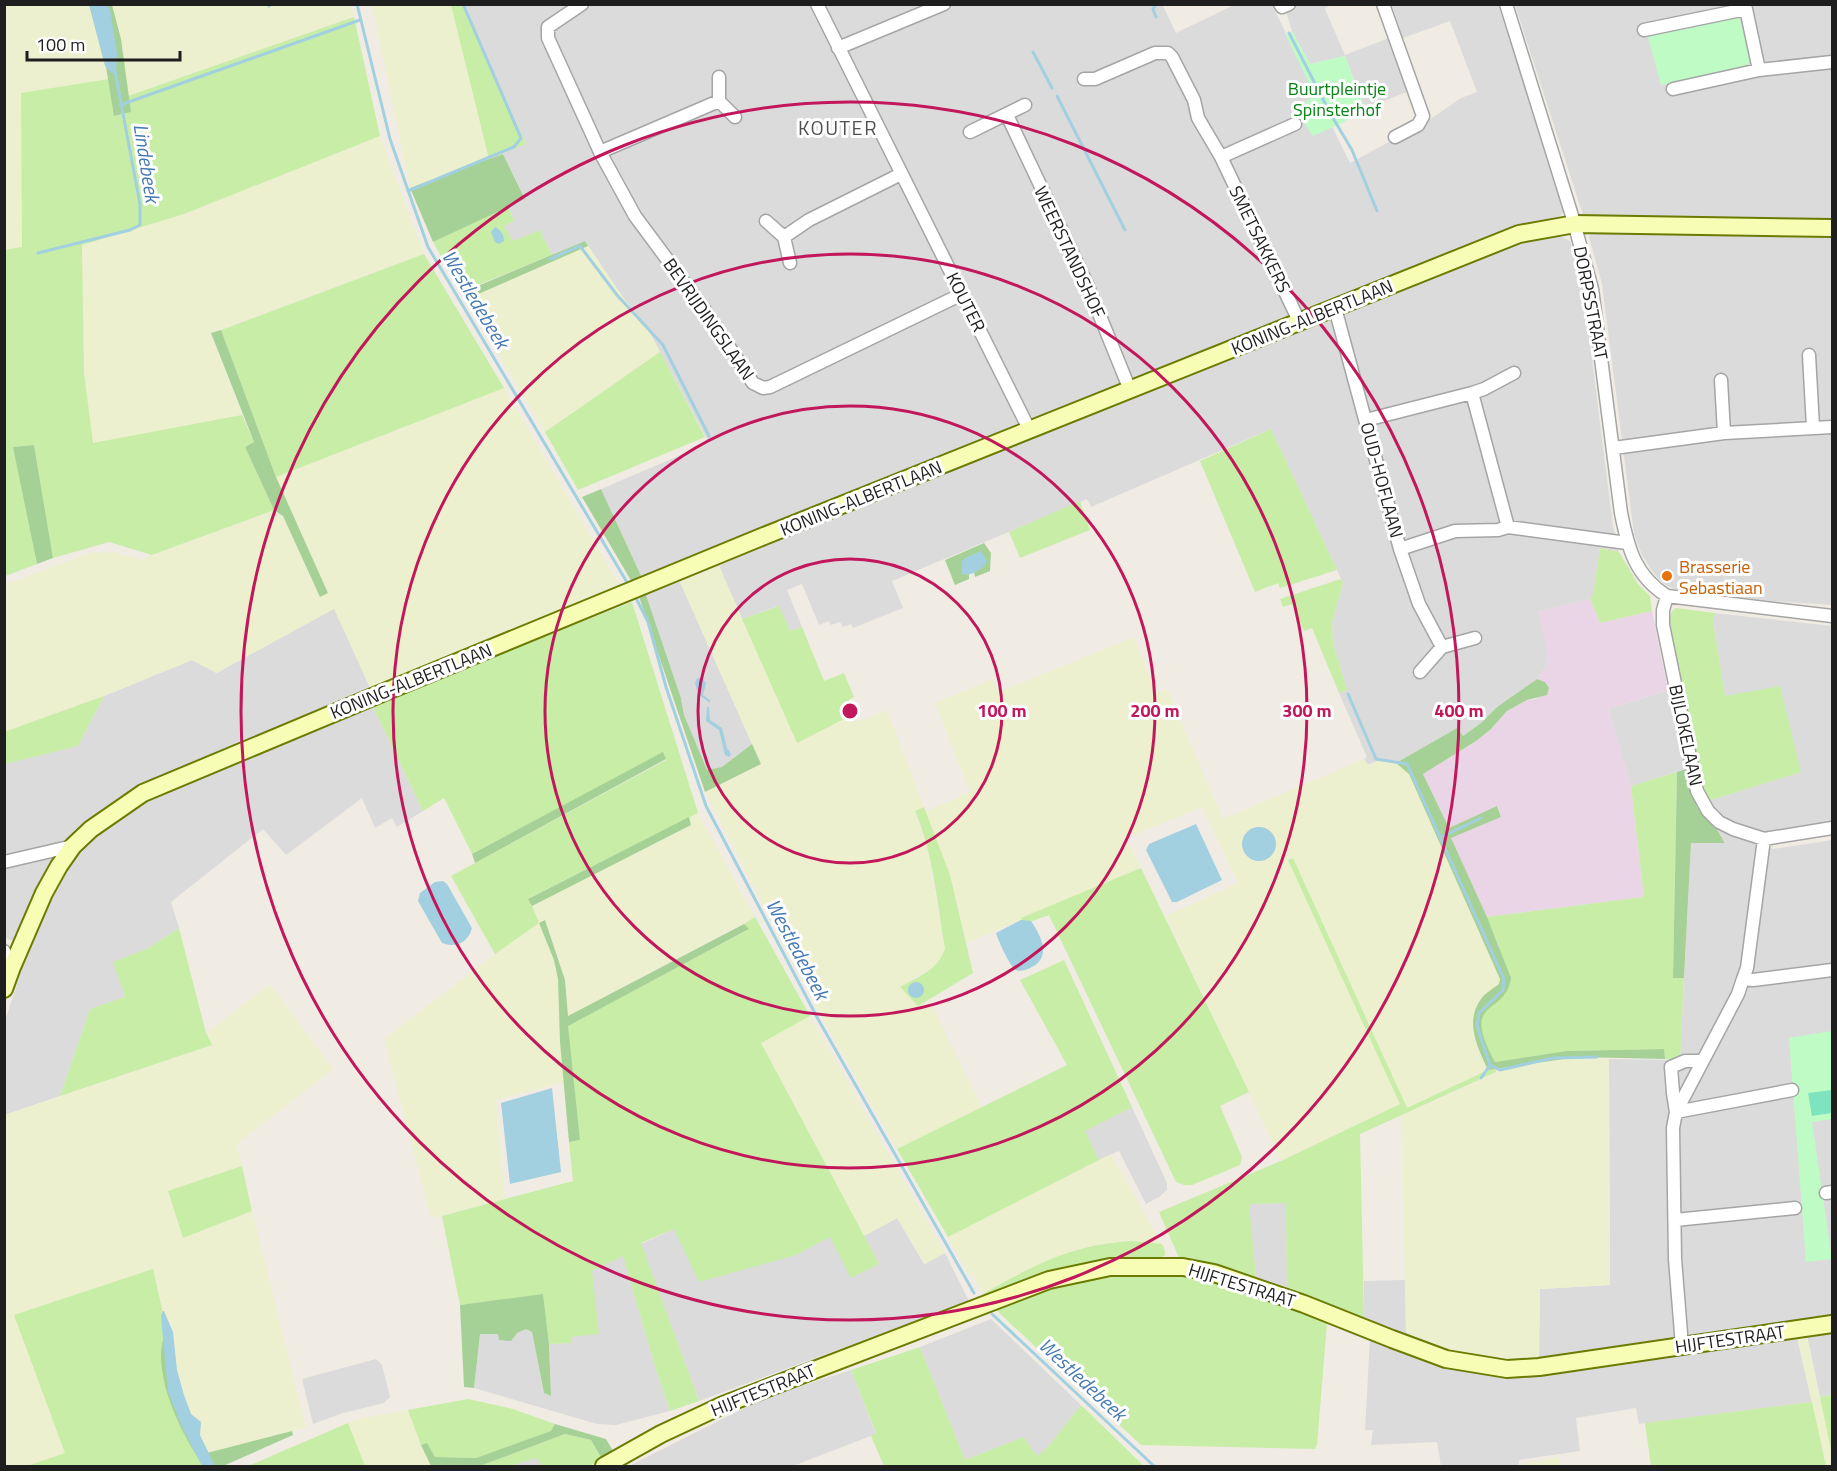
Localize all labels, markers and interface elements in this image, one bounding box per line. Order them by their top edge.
scale bar [27,24,180,62]
text: 100 m [36,31,85,58]
park label: Buurtpleintje Spinsterhof [1288,75,1386,123]
district label: KOUTER [798,112,878,143]
water label: Lindebeek [125,121,169,207]
street label: WEERSTANDSHOF [1028,181,1112,323]
street label: SMETSAKKERS [1222,181,1298,297]
water label: Westledebeek [434,244,519,356]
street label: DORPSSTRAAT [1567,244,1615,363]
street label: BEVRIJDINGSLAAN [657,253,761,385]
street label: KOUTER [939,267,993,337]
street label: KONING-ALBERTLAAN [1227,272,1397,362]
street label: OUD-HOFLAAN [1354,419,1410,541]
street label: KONING-ALBERTLAAN [776,453,946,543]
place label: Brasserie Sebastiaan [1679,553,1763,601]
marker: Brasserie Sebastiaan [1660,569,1674,583]
street label: KONING-ALBERTLAAN [326,636,496,726]
street label: BIJLOKELAAN [1662,682,1710,788]
text: 100 m [977,697,1027,724]
text: 200 m [1130,697,1180,724]
text: 300 m [1282,697,1332,724]
text: 400 m [1434,697,1484,724]
centre of rings [840,701,860,721]
water label: Westledebeek [758,893,839,1007]
street label: HIJFTESTRAAT [1185,1256,1299,1314]
street label: HIJFTESTRAAT [1673,1318,1787,1360]
water label: Westledebeek [1032,1330,1135,1429]
street label: HIJFTESTRAAT [707,1357,820,1423]

